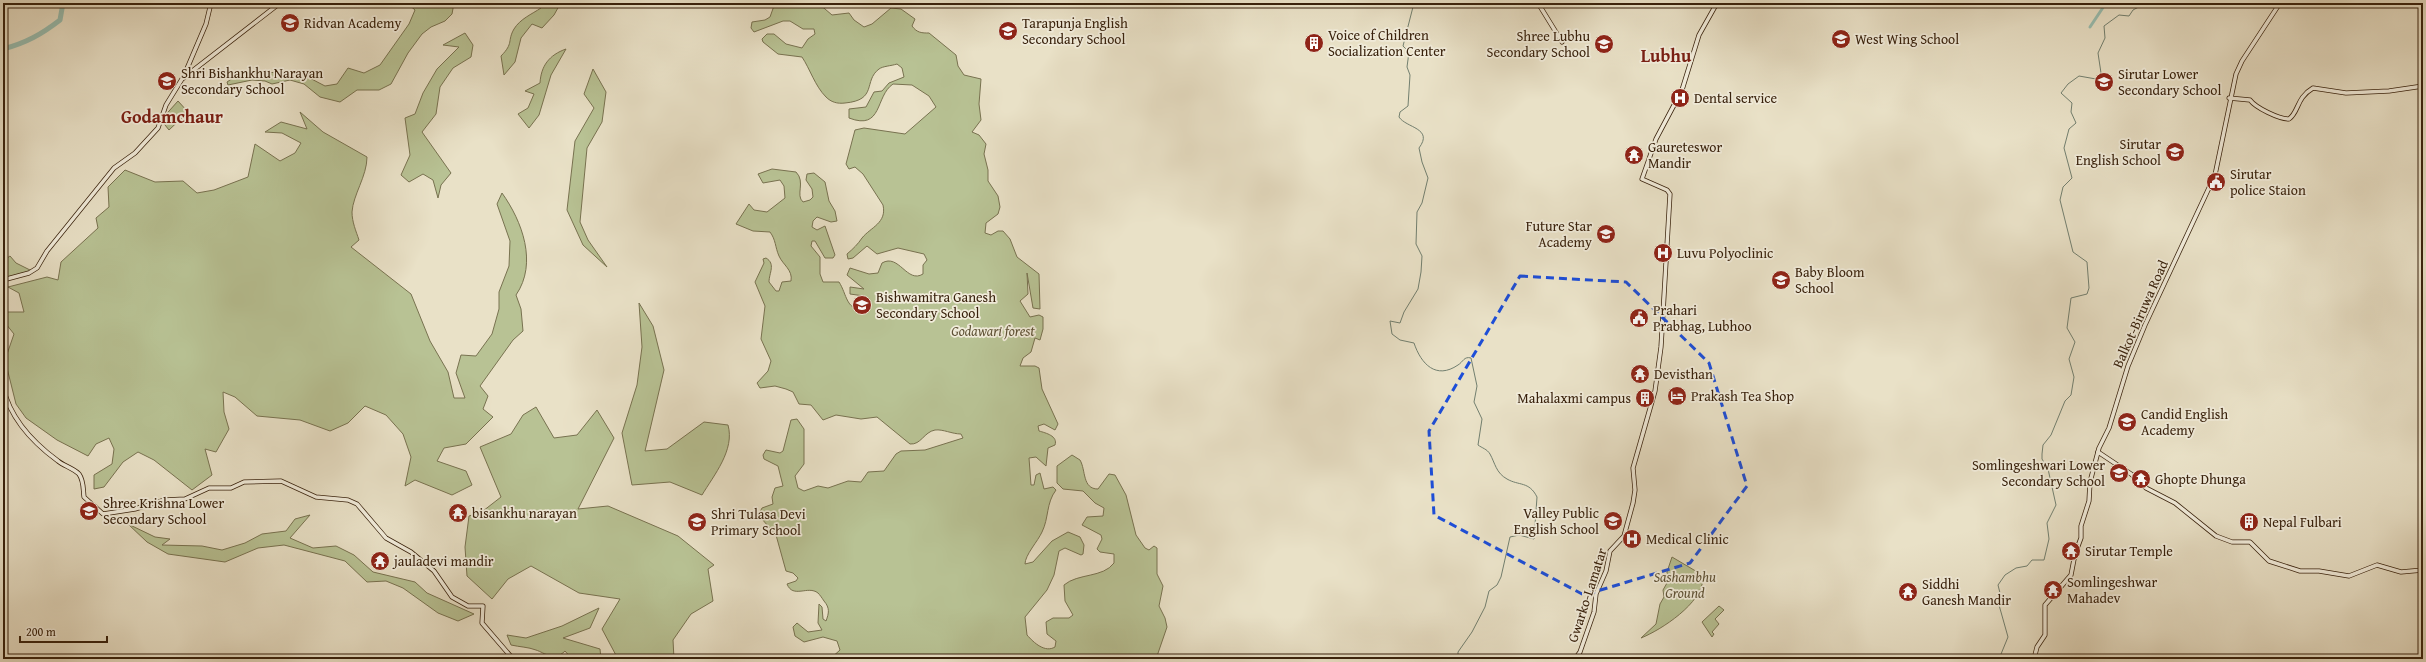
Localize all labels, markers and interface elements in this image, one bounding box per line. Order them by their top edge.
school or university icon: Ridvan Academy [279,12,301,34]
place label: Ridvan Academy [304,13,402,33]
place label: Tarapunja English Secondary School [1022,13,1128,49]
school or university icon: Tarapunja English Secondary School [997,20,1019,42]
place label: Voice of Children Socialization Center [1328,25,1446,61]
place label: Shree Lubhu Secondary School [1487,26,1590,62]
school or university icon: West Wing School [1830,28,1852,50]
place label: West Wing School [1855,29,1959,49]
building icon: Voice of Children Socialization Center [1303,32,1325,54]
school or university icon: Shree Lubhu Secondary School [1593,33,1615,55]
district label: Lubhu [1641,42,1692,69]
place label: Shri Bishankhu Narayan Secondary School [181,63,323,99]
place label: Sirutar Lower Secondary School [2118,64,2222,100]
school or university icon: Shri Bishankhu Narayan Secondary School [156,70,178,92]
school or university icon: Sirutar Lower Secondary School [2093,71,2115,93]
hospital icon: Dental service [1669,87,1691,109]
place label: Dental service [1694,88,1778,108]
district label: Godamchaur [121,103,224,130]
place label: Sirutar English School [2076,134,2161,170]
place label: Gaureteswor Mandir [1648,137,1723,173]
school or university icon: Sirutar English School [2164,141,2186,163]
temple icon: Gaureteswor Mandir [1623,144,1645,166]
place label: Sirutar police Staion [2230,164,2306,200]
public building icon: Sirutar police Staion [2205,171,2227,193]
place label: Future Star Academy [1526,216,1592,252]
school or university icon: Future Star Academy [1595,223,1617,245]
hospital icon: Luvu Polyoclinic [1652,242,1674,264]
place label: Luvu Polyoclinic [1677,243,1773,263]
street label: Balkot-Biruwa Road [2107,256,2173,371]
place label: Baby Bloom School [1795,262,1865,298]
school or university icon: Baby Bloom School [1770,269,1792,291]
place label: Bishwamitra Ganesh Secondary School [876,287,996,323]
school or university icon: Bishwamitra Ganesh Secondary School [851,294,873,316]
place label: Prahari Prabhag, Lubhoo [1653,300,1752,336]
public building icon: Prahari Prabhag, Lubhoo [1628,307,1650,329]
park label: Godawari forest [951,321,1035,341]
temple icon: Devisthan [1629,363,1651,385]
place label: Devisthan [1654,364,1713,384]
hotel icon: Prakash Tea Shop [1666,385,1688,407]
place label: Prakash Tea Shop [1691,386,1794,406]
building icon: Mahalaxmi campus [1634,387,1656,409]
place label: Mahalaxmi campus [1517,388,1631,408]
place label: Candid English Academy [2141,404,2228,440]
school or university icon: Candid English Academy [2116,411,2138,433]
place label: Somlingeshwari Lower Secondary School [1972,455,2105,491]
school or university icon: Somlingeshwari Lower Secondary School [2108,462,2130,484]
temple icon: Ghopte Dhunga [2130,468,2152,490]
place label: Ghopte Dhunga [2155,469,2246,489]
place label: Shree Krishna Lower Secondary School [103,493,224,529]
school or university icon: Shree Krishna Lower Secondary School [78,500,100,522]
temple icon: bisankhu narayan [447,502,469,524]
place label: bisankhu narayan [472,503,577,523]
place label: Valley Public English School [1514,503,1599,539]
place label: Shri Tulasa Devi Primary School [711,504,806,540]
school or university icon: Valley Public English School [1602,510,1624,532]
school or university icon: Shri Tulasa Devi Primary School [686,511,708,533]
building icon: Nepal Fulbari [2238,511,2260,533]
place label: Nepal Fulbari [2263,512,2342,532]
hospital icon: Medical Clinic [1621,528,1643,550]
place label: Medical Clinic [1646,529,1729,549]
temple icon: Sirutar Temple [2060,540,2082,562]
place label: Sirutar Temple [2085,541,2173,561]
street label: Gwarko-Lamatar [1562,545,1612,645]
temple icon: jauladevi mandir [369,550,391,572]
place label: jauladevi mandir [392,551,494,571]
park label: Sashambhu Ground [1654,567,1716,603]
place label: Somlingeshwar Mahadev [2067,572,2157,608]
place label: Siddhi Ganesh Mandir [1922,574,2011,610]
temple icon: Somlingeshwar Mahadev [2042,579,2064,601]
temple icon: Siddhi Ganesh Mandir [1897,581,1919,603]
scale bar [20,618,107,644]
text: 200 m [26,623,56,640]

